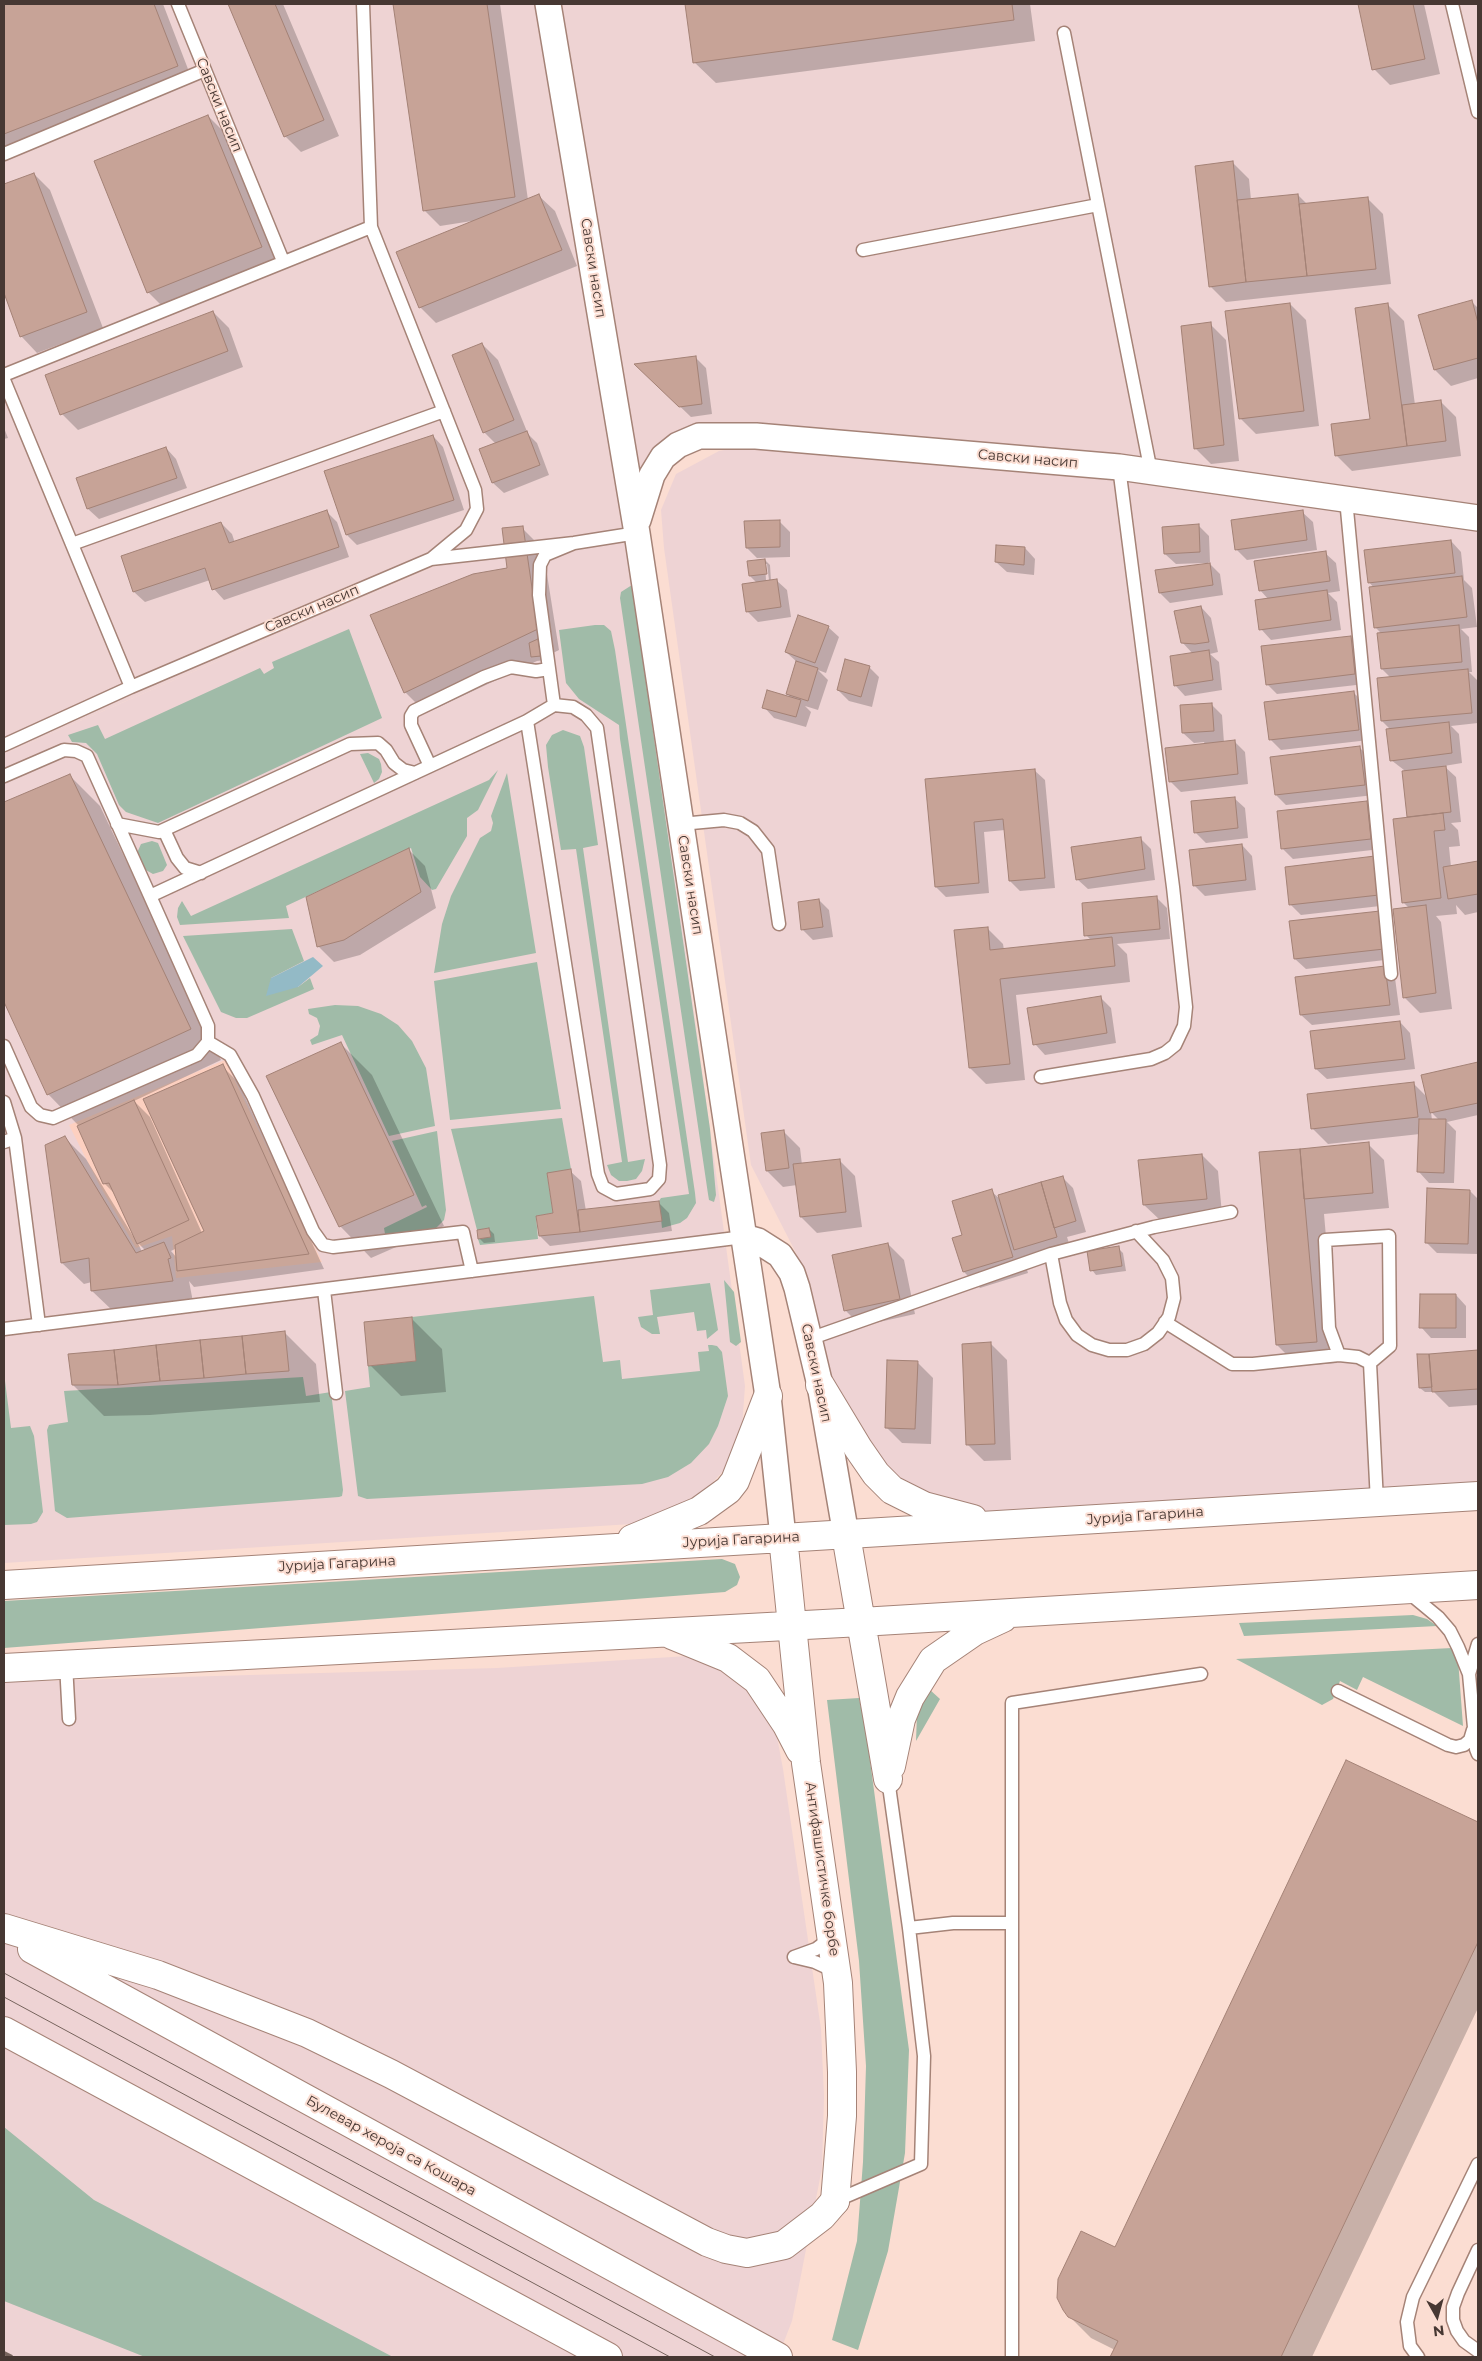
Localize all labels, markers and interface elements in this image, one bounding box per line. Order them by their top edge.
street label: Савски насип [192,55,246,155]
street label: Савски насип [577,217,609,319]
street label: Савски насип [977,446,1079,472]
street label: Савски насип [262,582,362,636]
street label: Савски насип [674,834,706,936]
street label: Савски насип [797,1322,835,1424]
street label: Јурија Гагарина [1086,1504,1204,1528]
street label: Јурија Гагарина [682,1529,800,1551]
street label: Јурија Гагарина [278,1553,396,1575]
street label: Антифашистичке борбе [801,1781,843,1957]
street label: Булевар хероја са Кошара [303,2092,479,2200]
north arrow [1412,2291,1462,2341]
text: N [1432,2321,1446,2341]

